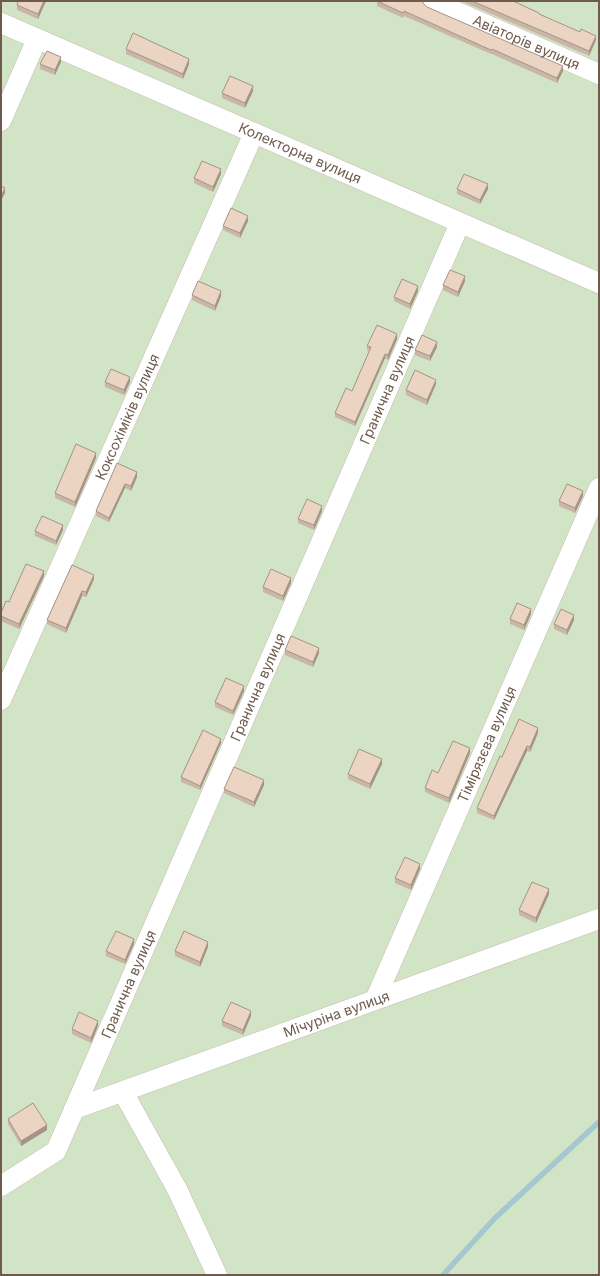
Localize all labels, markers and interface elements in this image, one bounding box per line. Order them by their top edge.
street label: Авіаторів вулиця [470,11,583,73]
street label: Колекторна вулиця [236,118,364,187]
street label: Гранична вулиця [356,333,418,447]
street label: Коксохіміків вулиця [91,351,162,482]
street label: Гранична вулиця [226,630,288,744]
street label: Тімірязєва вулиця [453,683,519,805]
street label: Гранична вулиця [97,927,159,1041]
street label: Мічуріна вулиця [281,987,392,1041]

